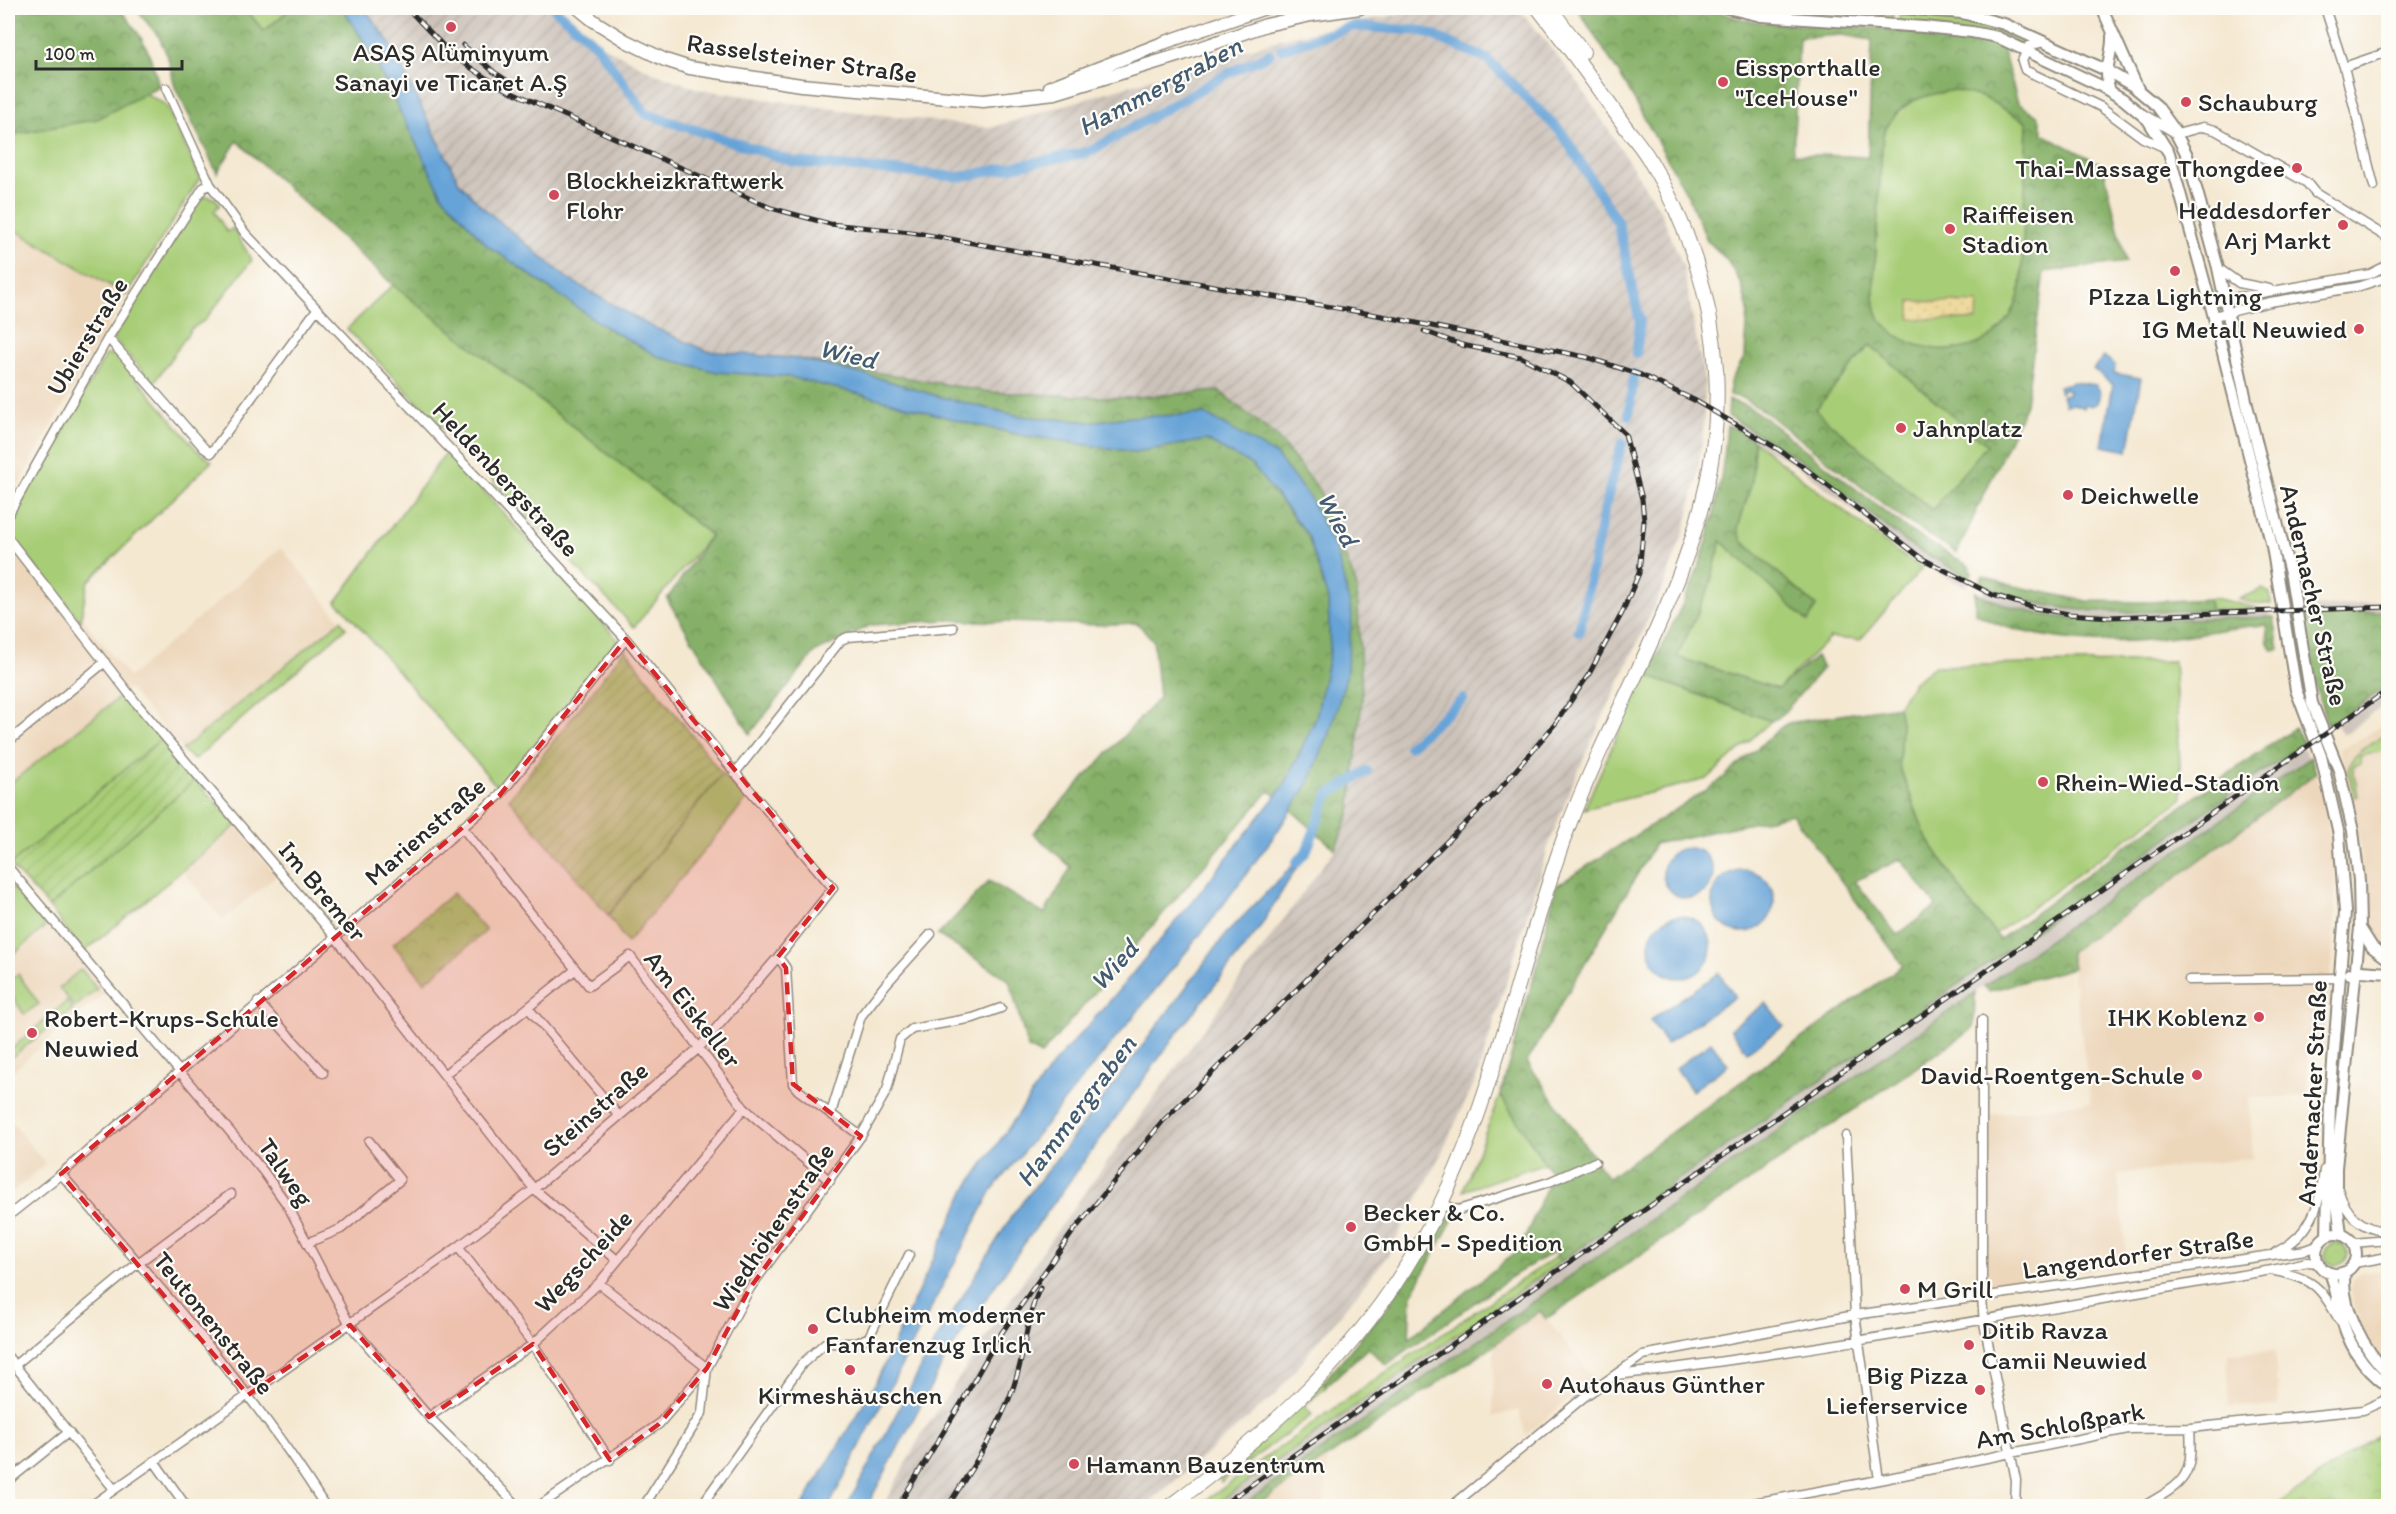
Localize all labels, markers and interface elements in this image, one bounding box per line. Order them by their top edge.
marker: ASAŞ Alüminyum Sanayi ve Ticaret A.Ş [444,20,458,34]
street label: Rasselsteiner Straße [685,26,919,90]
water label: Hammergraben [1072,28,1248,143]
scale bar [36,33,182,71]
place label: ASAŞ Alüminyum Sanayi ve Ticaret A.Ş [334,36,568,98]
text: 100 m [45,43,95,65]
place label: Eissporthalle "IceHouse" [1735,51,1881,113]
marker: Eissporthalle "IceHouse" [1716,75,1730,89]
place label: Schauburg [2198,86,2318,118]
marker: Schauburg [2179,95,2193,109]
place label: Thai-Massage Thongdee [2015,152,2285,184]
marker: Thai-Massage Thongdee [2290,161,2304,175]
place label: Blockheizkraftwerk Flohr [566,164,784,226]
marker: Blockheizkraftwerk Flohr [547,188,561,202]
place label: Heddesdorfer Arj Markt [2178,194,2332,256]
place label: Raiffeisen Stadion [1962,198,2074,260]
marker: Heddesdorfer Arj Markt [2336,218,2350,232]
marker: Raiffeisen Stadion [1943,222,1957,236]
marker: PIzza Lightning [2168,264,2182,278]
street label: Ubierstraße [39,271,135,401]
place label: PIzza Lightning [2088,280,2263,312]
place label: IG Metall Neuwied [2142,313,2347,345]
marker: IG Metall Neuwied [2352,322,2366,336]
water label: Wied [816,331,882,377]
street label: Heldenbergstraße [426,394,586,564]
place label: Jahnplatz [1913,412,2022,444]
marker: Jahnplatz [1894,421,1908,435]
place label: Deichwelle [2080,479,2199,511]
street label: Andernacher Straße [2273,481,2355,709]
water label: Wied [1310,486,1368,554]
marker: Deichwelle [2061,488,2075,502]
place label: Rhein-Wied-Stadion [2055,766,2280,798]
street label: Marienstraße [358,770,492,892]
marker: Rhein-Wied-Stadion [2036,775,2050,789]
street label: Im Bremer [272,834,375,948]
water label: Wied [1082,931,1147,997]
street label: Am Eiskeller [637,944,749,1075]
street label: Andernacher Straße [2290,979,2334,1207]
place label: IHK Koblenz [2107,1001,2247,1033]
place label: Robert-Krups-Schule Neuwied [44,1002,279,1064]
marker: IHK Koblenz [2252,1010,2266,1024]
marker: Robert-Krups-Schule Neuwied [25,1026,39,1040]
water label: Hammergraben [1008,1028,1144,1193]
street label: Steinstraße [535,1054,655,1164]
place label: David-Roentgen-Schule [1920,1059,2185,1091]
marker: David-Roentgen-Schule [2190,1068,2204,1082]
street label: Talweg [251,1132,321,1213]
street label: Wiedhöhenstraße [705,1136,841,1318]
place label: Becker & Co. GmbH - Spedition [1363,1196,1563,1258]
street label: Wegscheide [527,1203,639,1319]
marker: Becker & Co. GmbH - Spedition [1344,1220,1358,1234]
street label: Langendorfer Straße [2020,1222,2256,1286]
street label: Teutonenstraße [146,1245,282,1401]
place label: M Grill [1917,1273,1993,1305]
marker: M Grill [1898,1282,1912,1296]
place label: Clubheim moderner Fanfarenzug Irlich [825,1298,1046,1360]
place label: Ditib Ravza Camii Neuwied [1981,1314,2147,1376]
marker: Clubheim moderner Fanfarenzug Irlich [806,1322,820,1336]
marker: Ditib Ravza Camii Neuwied [1962,1338,1976,1352]
place label: Big Pizza Lieferservice [1826,1359,1969,1421]
marker: Kirmeshäuschen [843,1363,857,1377]
place label: Autohaus Günther [1559,1368,1765,1400]
marker: Autohaus Günther [1540,1377,1554,1391]
place label: Kirmeshäuschen [758,1379,942,1411]
marker: Big Pizza Lieferservice [1973,1383,1987,1397]
street label: Am Schloßpark [1973,1394,2147,1456]
place label: Hamann Bauzentrum [1086,1448,1325,1480]
marker: Hamann Bauzentrum [1067,1457,1081,1471]

